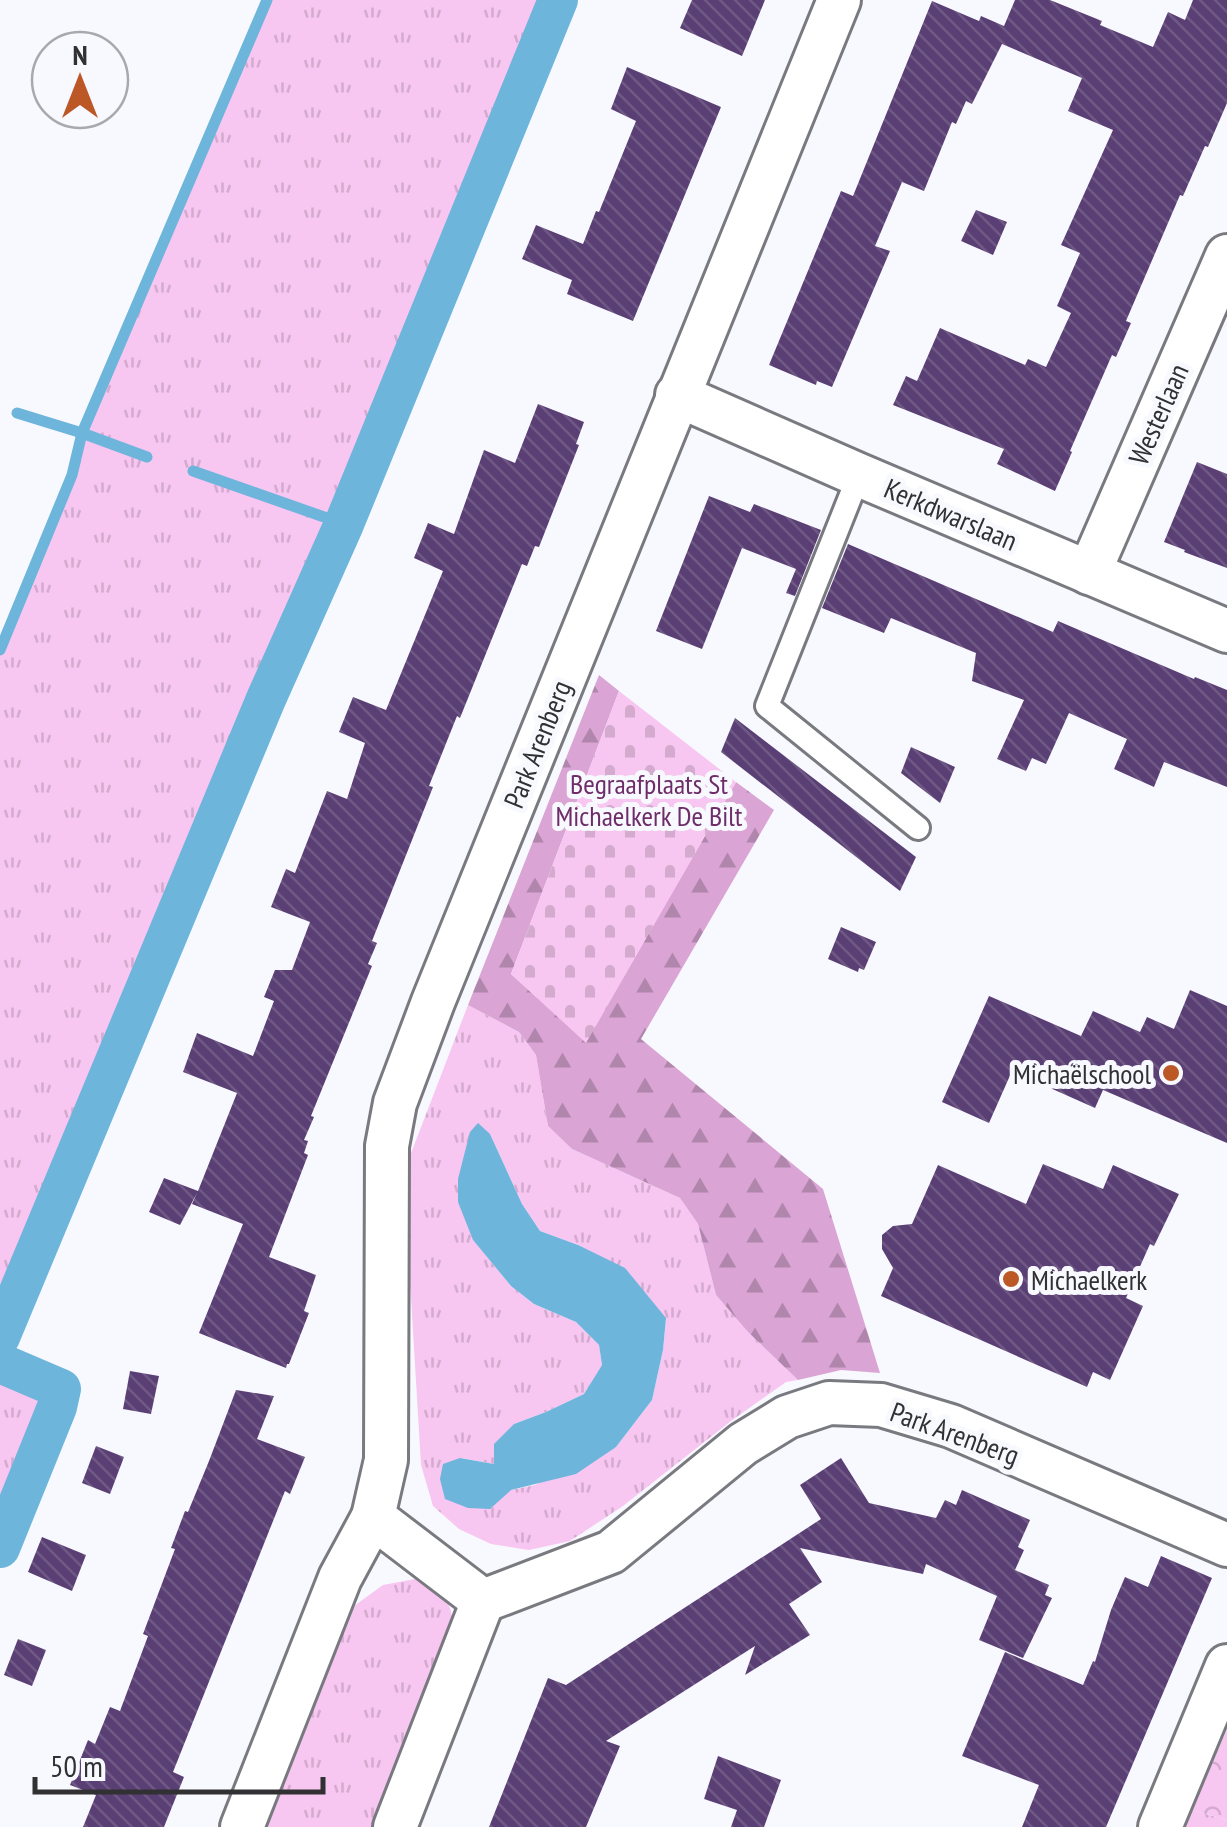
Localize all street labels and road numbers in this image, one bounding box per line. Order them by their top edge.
street label: Westerlaan [1119,358,1197,470]
street label: Kerkdwarslaan [879,469,1023,559]
street label: Park Arenberg [495,675,579,813]
street label: Park Arenberg [886,1393,1024,1473]

